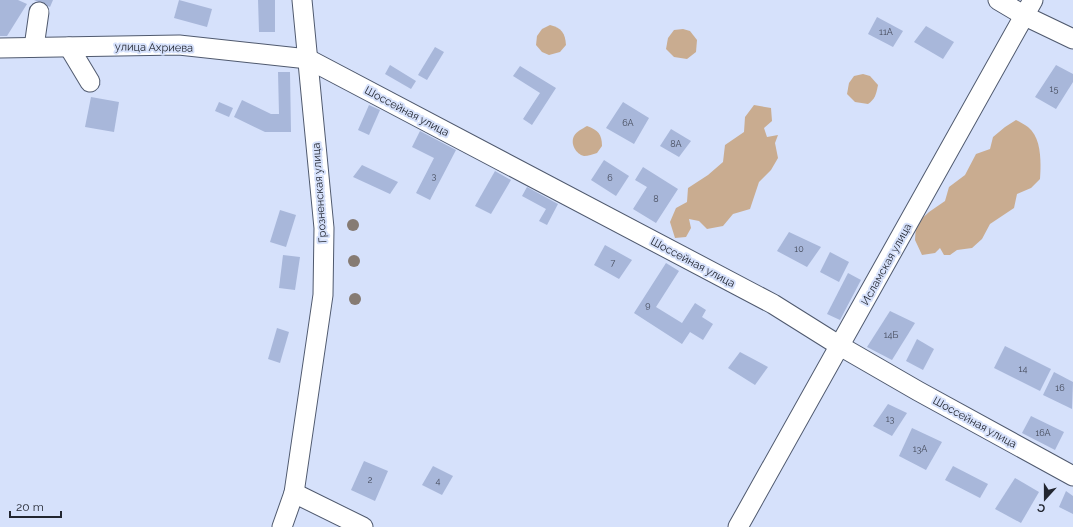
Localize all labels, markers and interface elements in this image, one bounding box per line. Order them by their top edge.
house number: 11А [879,27,893,37]
street label: улица Ахриева [115,40,193,55]
street label: Шоссейная улица [362,84,451,139]
house number: 15 [1050,84,1058,94]
house number: 6А [622,118,634,128]
house number: 8А [670,139,682,149]
street label: Грозненская улица [310,142,329,243]
house number: 3 [432,171,437,181]
house number: 6 [607,173,613,183]
house number: 8 [653,194,659,204]
street label: Исламская улица [859,221,914,307]
street label: Шоссейная улица [648,235,737,290]
house number: 10 [794,244,804,254]
house number: 7 [611,258,616,268]
house number: 9 [645,300,651,310]
house number: 14Б [884,330,898,340]
house number: 14 [1019,364,1027,374]
house number: 16 [1055,383,1065,393]
street label: Шоссейная улица [931,394,1019,451]
house number: 13 [886,414,895,424]
house number: 16А [1035,428,1051,438]
house number: 13А [913,444,927,454]
house number: 2 [368,475,373,485]
house number: 4 [436,476,441,486]
north arrow [1025,479,1065,519]
scale bar [10,493,61,519]
text: 20 m [16,500,44,514]
text: С [1035,500,1047,515]

